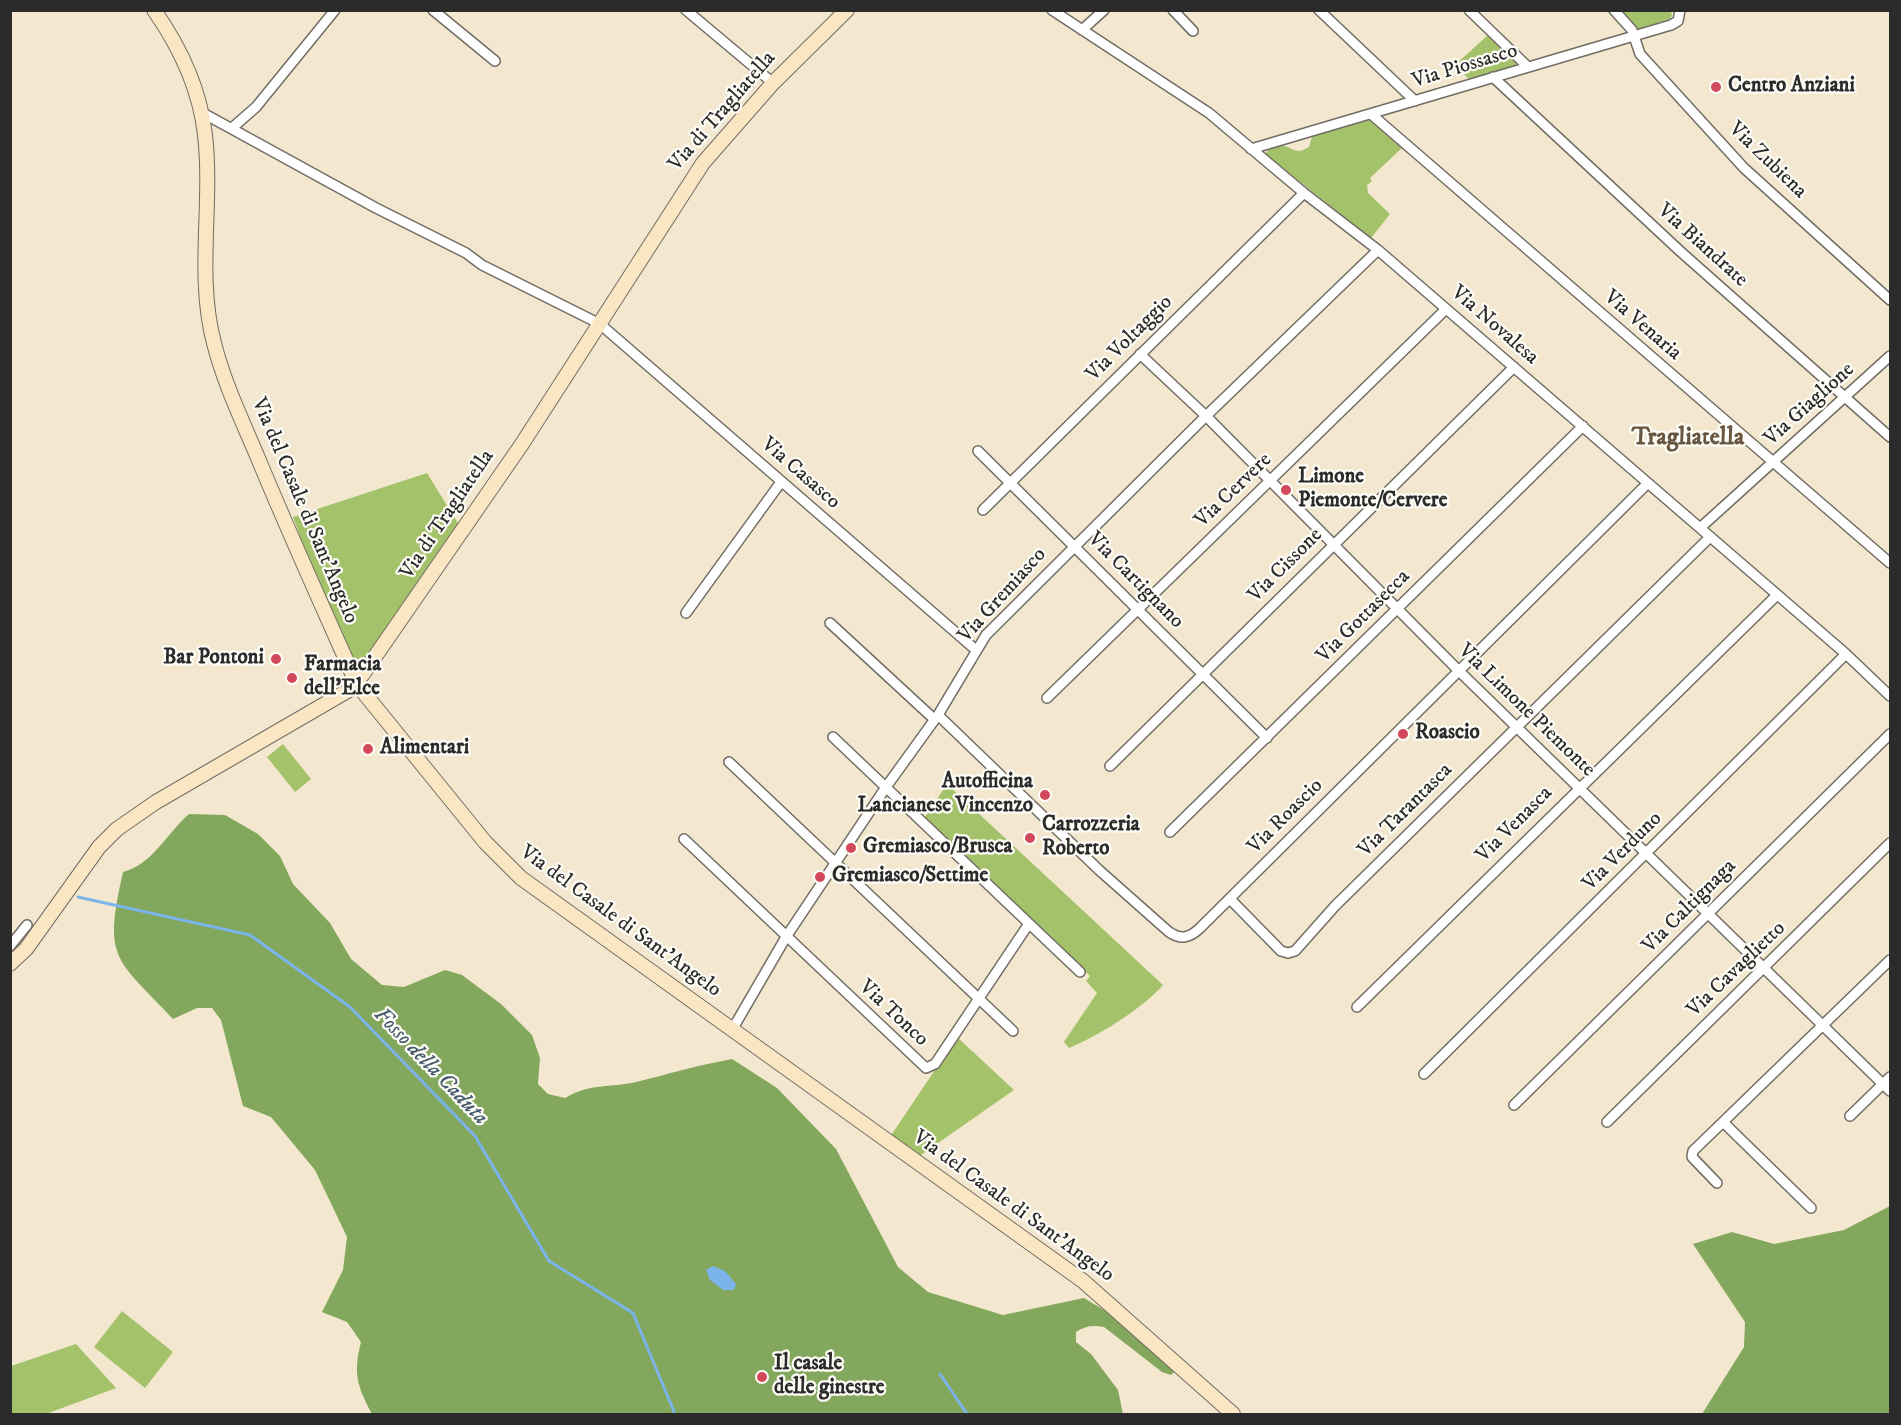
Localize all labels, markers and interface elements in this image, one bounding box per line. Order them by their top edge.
street label: Via Piossasco [1409,39,1521,95]
street label: Via di Tragliatella [664,47,782,177]
place label: Centro Anziani [1728,74,1855,100]
marker: Centro Anziani [1709,80,1723,94]
street label: Via Zubiena [1722,117,1812,205]
street label: Via Biandrate [1652,199,1752,293]
street label: Via Novalesa [1445,281,1543,371]
street label: Via Venaria [1598,285,1686,367]
street label: Via Voltaggio [1081,290,1179,388]
street label: Via Giaglione [1760,358,1860,452]
street label: Via del Casale di Sant'Angelo [245,394,363,628]
district label: Tragliatella [1632,425,1744,453]
street label: Via Casasco [755,433,845,515]
street label: Via di Tragliatella [395,445,501,585]
street label: Via Cervere [1190,448,1278,534]
place label: Limone Piemonte/Cervere [1298,465,1447,515]
marker: Limone Piemonte/Cervere [1279,483,1293,497]
street label: Via Cissone [1243,523,1329,609]
street label: Via Cartignano [1082,528,1188,634]
street label: Via Gremiasco [954,543,1052,649]
street label: Via Gottasecca [1312,565,1416,669]
street label: Via Limone Piemonte [1452,639,1600,783]
place label: Bar Pontoni [163,646,264,672]
marker: Bar Pontoni [269,652,283,666]
place label: Farmacia dell'Elce [304,653,381,703]
marker: Farmacia dell'Elce [285,671,299,685]
place label: Roascio [1415,721,1480,747]
marker: Roascio [1396,727,1410,741]
place label: Alimentari [380,736,469,762]
marker: Alimentari [361,742,375,756]
street label: Via Tarantasca [1354,759,1458,863]
place label: Autofficina Lancianese Vincenzo [857,770,1033,820]
street label: Via Roascio [1243,774,1329,860]
street label: Via Venasca [1472,782,1558,868]
marker: Autofficina Lancianese Vincenzo [1038,788,1052,802]
street label: Via Verduno [1578,807,1668,897]
place label: Carrozzeria Roberto [1042,813,1140,863]
marker: Carrozzeria Roberto [1023,831,1037,845]
place label: Gremiasco/Brusca [863,835,1012,861]
street label: Via del Casale di Sant'Angelo [514,841,726,1003]
marker: Gremiasco/Brusca [844,841,858,855]
street label: Via Caltignaga [1638,855,1742,959]
place label: Gremiasco/Settime [832,864,988,890]
marker: Gremiasco/Settime [813,870,827,884]
street label: Via Cavaglietto [1682,917,1792,1023]
street label: Via Tonco [853,975,933,1053]
water label: Fosso della Caduta [367,1003,493,1131]
street label: Via del Casale di Sant'Angelo [907,1126,1119,1288]
place label: Il casale delle ginestre [774,1352,884,1402]
marker: Il casale delle ginestre [755,1370,769,1384]

